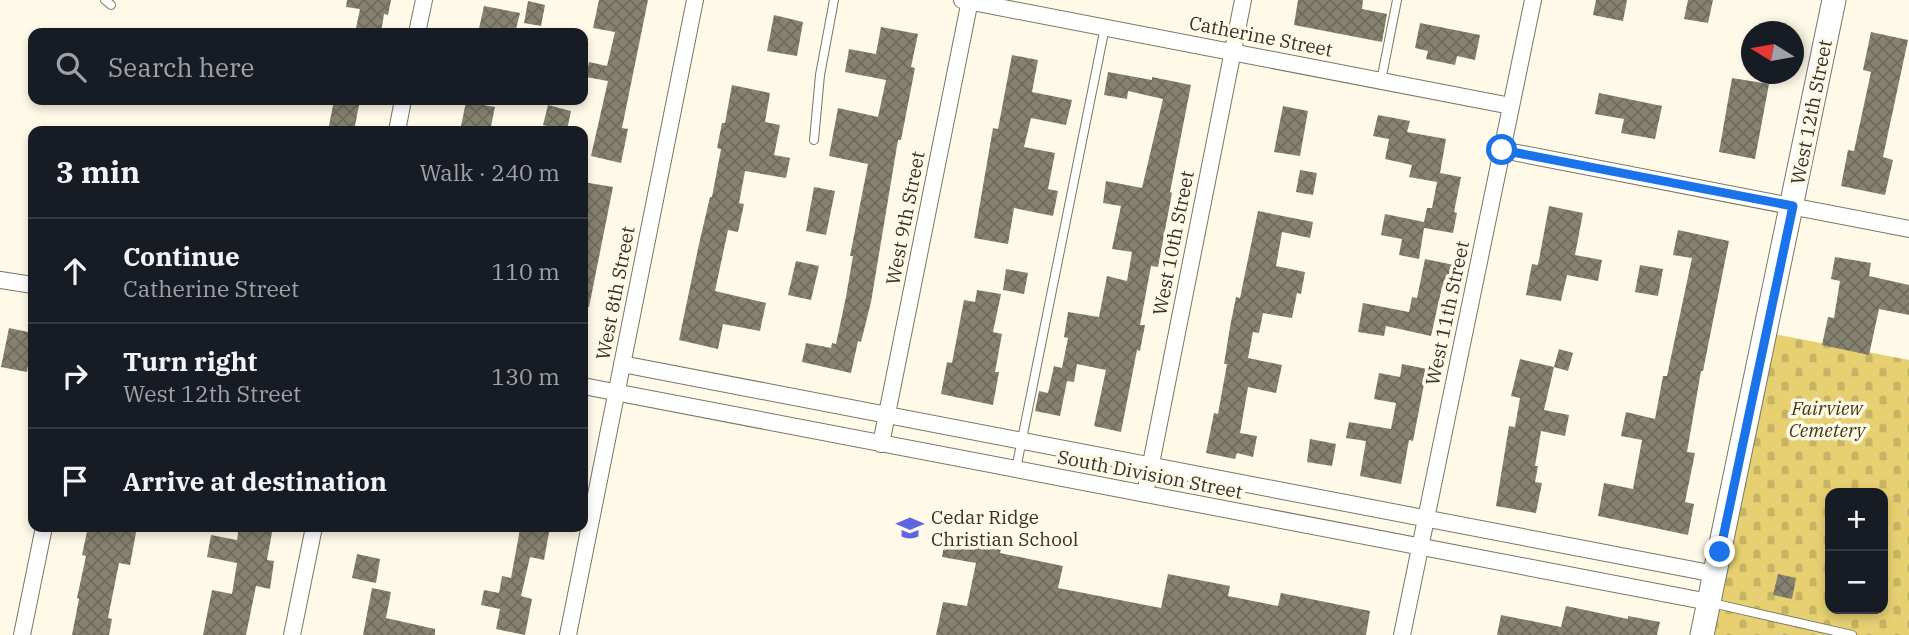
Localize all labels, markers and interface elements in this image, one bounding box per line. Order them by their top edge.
street label: Catherine Street [1187,10,1335,62]
north arrow [1741,21,1804,84]
search box [28,28,588,105]
street label: West 12th Street [1785,37,1837,187]
icon: search [52,48,90,86]
text: Search here [108,50,254,84]
route start [1486,134,1517,165]
street label: West 9th Street [880,149,930,287]
text: 3 min [56,152,140,191]
text: Walk · 240 m [419,157,560,187]
street label: West 10th Street [1147,168,1199,318]
street label: West 8th Street [590,224,640,362]
street label: West 11th Street [1420,238,1474,387]
text: Continue [123,239,240,273]
icon: ahead [56,252,94,290]
text: 110 m [491,256,560,286]
text: Catherine Street [123,273,299,303]
text: Turn right [123,344,257,378]
icon: right [56,357,94,395]
text: 130 m [491,361,560,391]
text: West 12th Street [123,378,301,408]
park label: Fairview Cemetery [1789,396,1867,442]
street label: South Division Street [1055,444,1245,504]
icon: arrive [56,462,94,500]
text: Arrive at destination [123,464,387,498]
map controls [1825,488,1888,614]
button: + [1825,488,1888,551]
place label: Cedar Ridge Christian School [931,505,1079,551]
school or university icon: Cedar Ridge Christian School [895,513,925,543]
route end [1704,536,1735,567]
button: − [1825,551,1888,614]

